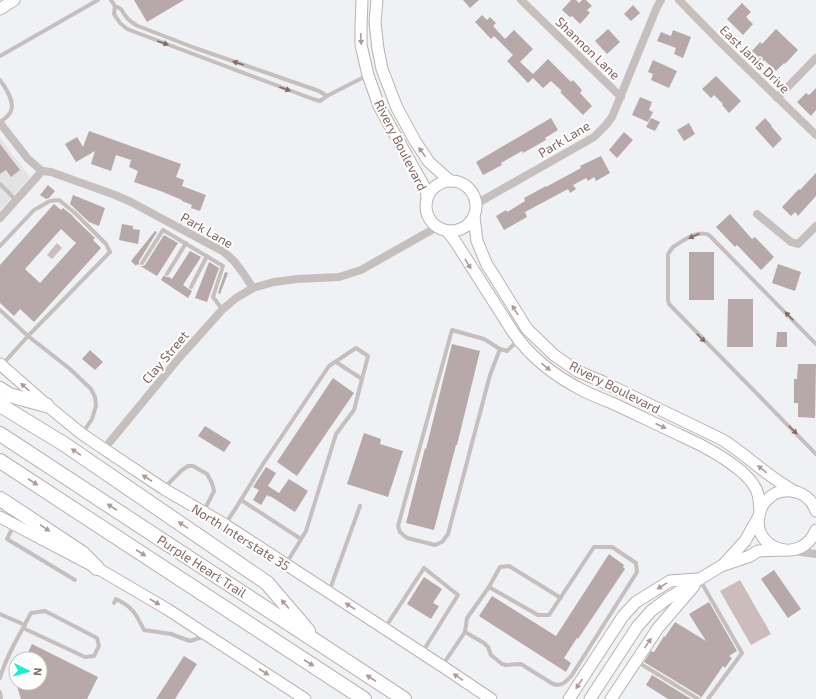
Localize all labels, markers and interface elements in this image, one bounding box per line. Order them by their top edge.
street label: Shannon Lane [552,13,624,83]
street label: East Janis Drive [717,22,793,96]
one-way arrow [358,33,365,45]
one-way arrow [158,41,170,47]
one-way arrow [231,59,243,65]
one-way arrow [280,86,292,92]
street label: Rivery Boulevard [371,97,431,193]
street label: Park Lane [535,117,593,161]
one-way arrow [418,147,426,157]
street label: Park Lane [178,209,236,251]
one-way arrow [689,233,700,239]
one-way arrow [465,258,472,270]
one-way arrow [512,304,519,316]
one-way arrow [784,311,794,321]
street label: Clay Street [138,327,192,387]
one-way arrow [696,333,706,343]
street label: Rivery Boulevard [567,357,663,417]
one-way arrow [541,363,551,371]
one-way arrow [20,382,30,391]
one-way arrow [656,423,667,429]
one-way arrow [788,425,797,435]
one-way arrow [71,448,81,456]
one-way arrow [757,465,767,474]
one-way arrow [141,474,152,481]
one-way arrow [28,478,38,486]
street label: North Interstate 35 [189,500,293,574]
one-way arrow [107,503,117,511]
one-way arrow [177,522,189,529]
one-way arrow [39,524,50,532]
street label: Purple Heart Trail [154,531,250,601]
one-way arrow [136,550,147,557]
one-way arrow [657,582,667,590]
one-way arrow [149,599,161,606]
one-way arrow [281,599,290,610]
one-way arrow [345,602,355,610]
one-way arrow [644,638,652,649]
north arrow [8,651,48,691]
one-way arrow [304,659,314,667]
text: N [32,667,45,676]
one-way arrow [259,669,270,676]
one-way arrow [453,673,464,681]
one-way arrow [366,674,376,682]
one-way arrow [576,678,583,689]

